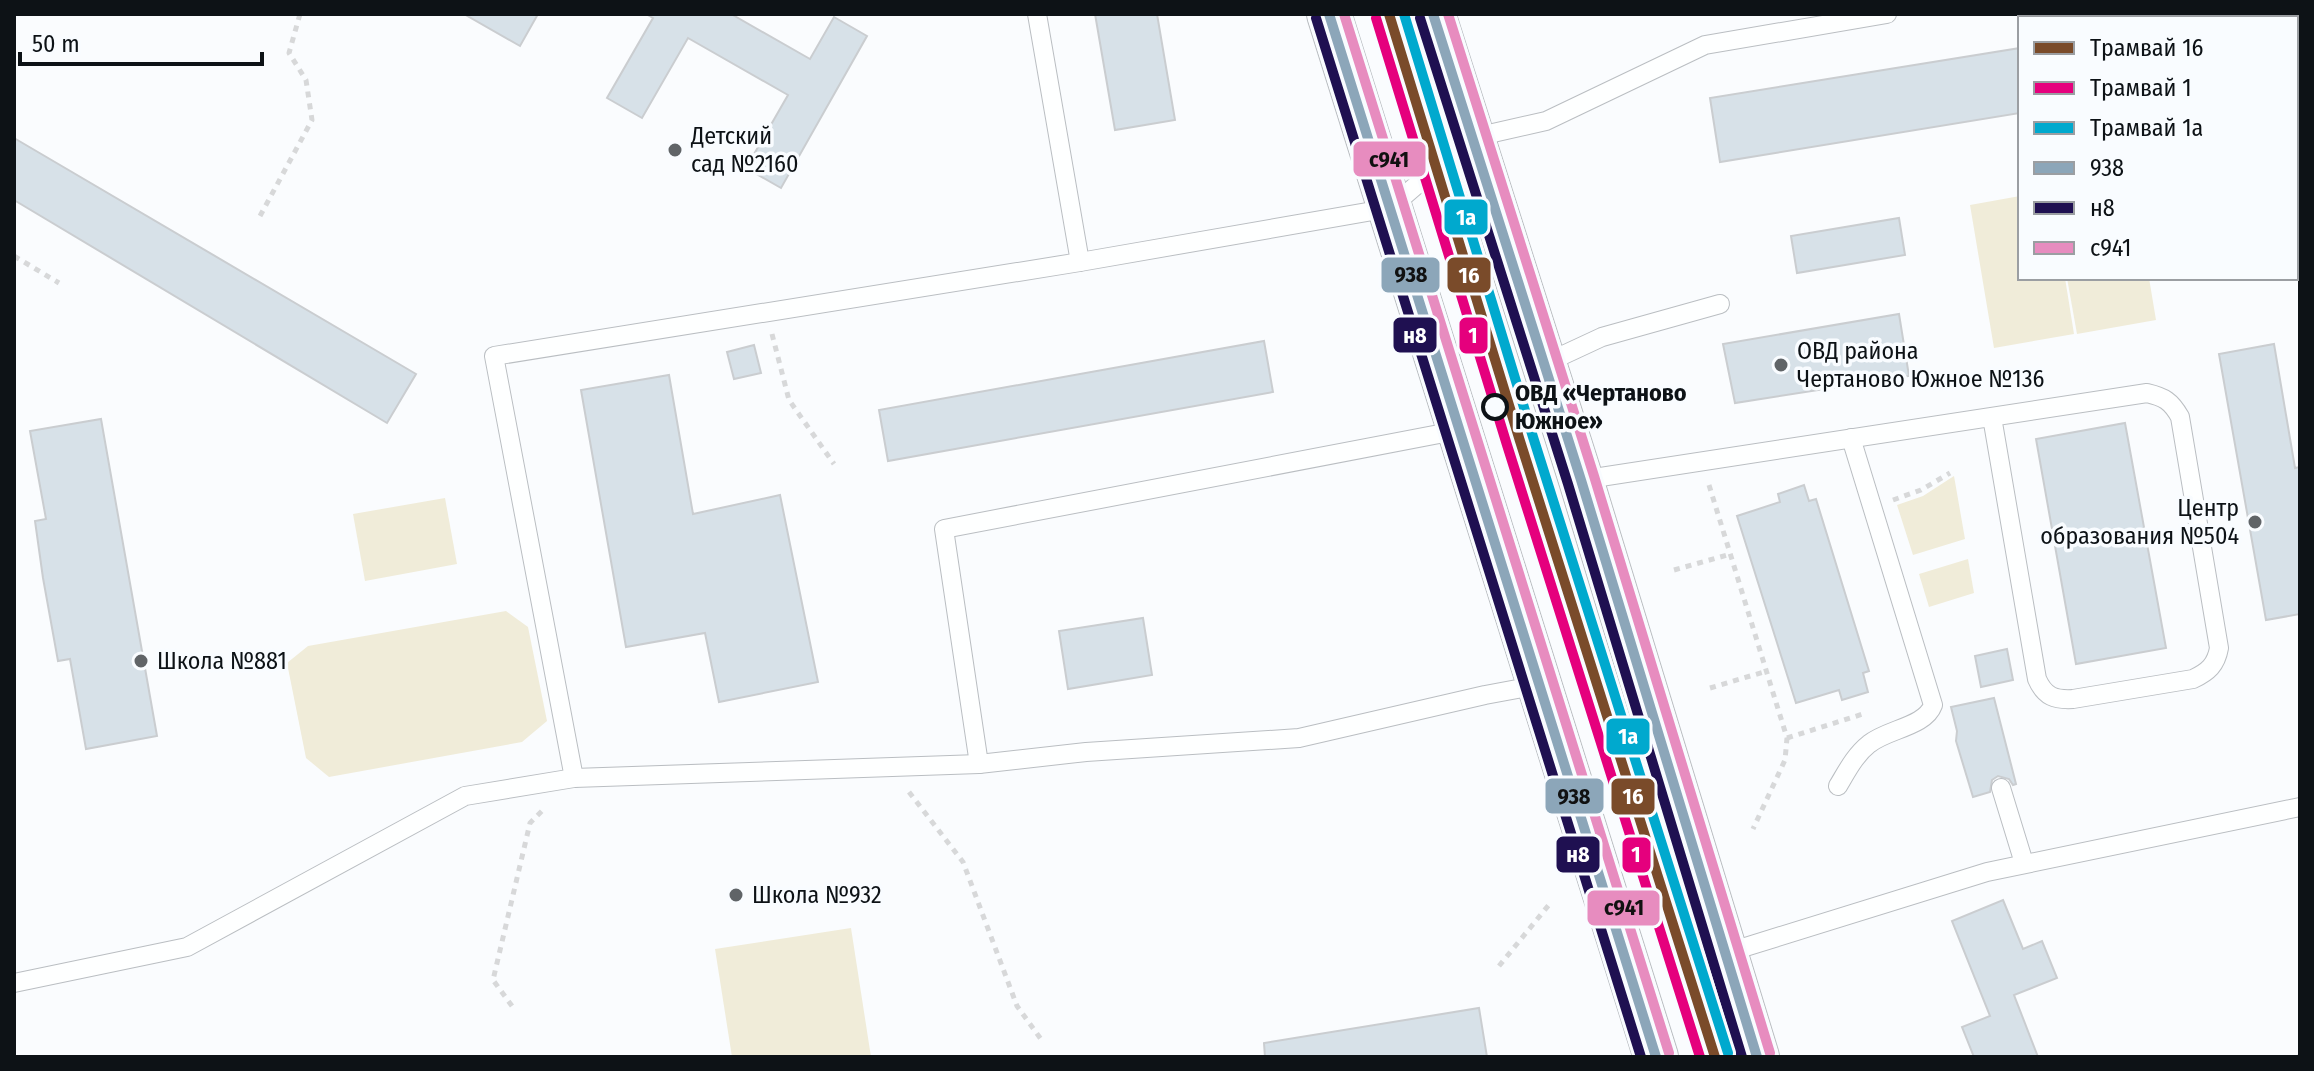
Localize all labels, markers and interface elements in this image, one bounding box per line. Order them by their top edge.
scale bar [20,16,262,66]
legend [2018,16,2298,280]
text: 50 m [32,30,80,58]
text: Трамвай 16 [2090,34,2203,62]
text: Трамвай 1 [2090,74,2192,102]
text: Трамвай 1а [2090,114,2203,142]
place label: Детский сад №2160 [690,122,799,178]
line badge: с941 [1352,140,1427,178]
marker: Детский сад №2160 [666,141,684,159]
text: с941 [1369,146,1409,173]
text: 938 [2090,154,2124,182]
text: н8 [2090,194,2115,222]
line badge: 1а [1443,198,1489,236]
text: 1а [1456,204,1476,231]
text: с941 [2090,234,2131,262]
line badge: 938 [1380,256,1441,294]
line badge: 16 [1446,256,1492,294]
text: 938 [1395,261,1428,288]
text: 16 [1459,262,1479,289]
line badge: н8 [1392,316,1438,354]
line badge: 1 [1458,316,1489,355]
text: н8 [1403,322,1427,349]
text: 1 [1468,322,1478,349]
place label: ОВД района Чертаново Южное №136 [1797,337,2044,393]
marker: ОВД района Чертаново Южное №136 [1772,356,1790,374]
place label: ОВД «Чертаново Южное» [1515,379,1687,435]
marker: ОВД «Чертаново Южное» [1482,394,1508,420]
place label: Центр образования №504 [2040,494,2239,550]
marker: Центр образования №504 [2246,513,2264,531]
place label: Школа №881 [157,647,287,675]
marker: Школа №881 [132,652,150,670]
line badge: 1а [1605,717,1651,756]
text: 1а [1618,723,1638,750]
line badge: 938 [1544,777,1605,815]
line badge: 16 [1610,777,1656,816]
text: 938 [1558,783,1591,810]
text: 16 [1623,783,1643,810]
line badge: н8 [1555,835,1601,874]
line badge: 1 [1621,836,1652,874]
text: н8 [1566,841,1590,868]
text: 1 [1631,841,1641,868]
place label: Школа №932 [752,881,881,909]
marker: Школа №932 [727,886,745,904]
line badge: с941 [1586,889,1661,927]
text: с941 [1604,894,1644,921]

